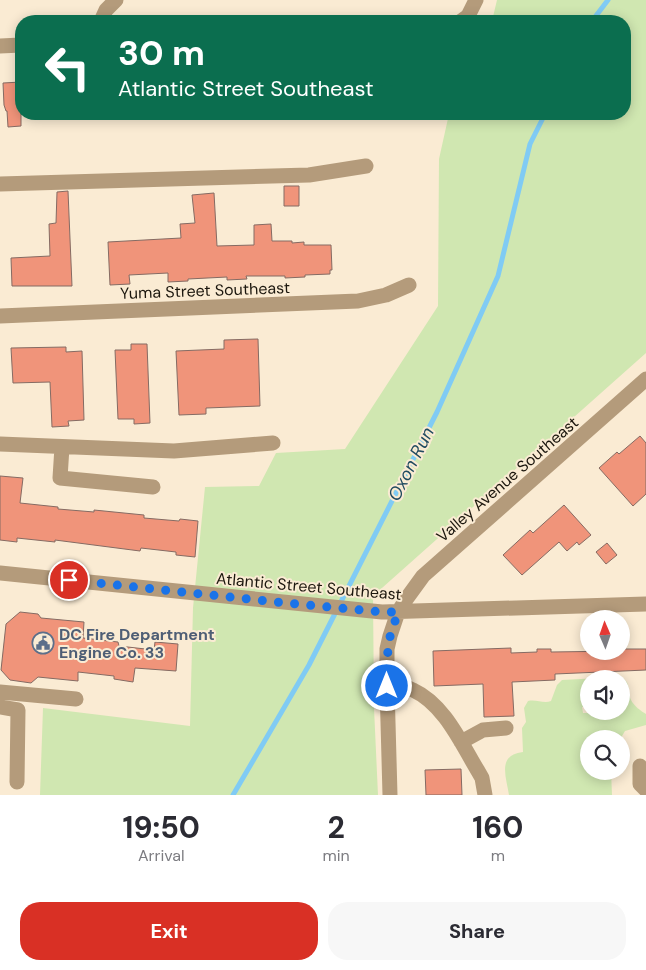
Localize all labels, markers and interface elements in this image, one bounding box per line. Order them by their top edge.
text: 30 m [118,30,205,76]
icon: left [35,35,100,100]
text: Atlantic Street Southeast [118,74,374,103]
street label: Yuma Street Southeast [120,277,290,304]
street label: Valley Avenue Southeast [432,412,583,547]
water label: Oxon Run [382,423,440,505]
pin [48,559,90,601]
icon: arrive [55,566,83,594]
street label: Atlantic Street Southeast [215,568,402,605]
north arrow [580,610,630,660]
map controls [580,610,630,780]
place label: DC Fire Department Engine Co. 33 [59,624,215,663]
public building icon: DC Fire Department Engine Co. 33 [31,631,55,655]
position arrow [360,659,412,711]
button: sound [580,670,630,720]
button: search [580,730,630,780]
text: 19:50 [123,808,200,847]
text: 2 [327,808,345,847]
text: 160 [472,808,523,847]
text: Arrival [138,845,185,866]
text: min [323,845,350,866]
text: m [491,845,505,866]
button: Exit [20,902,318,960]
button: Share [328,902,626,960]

